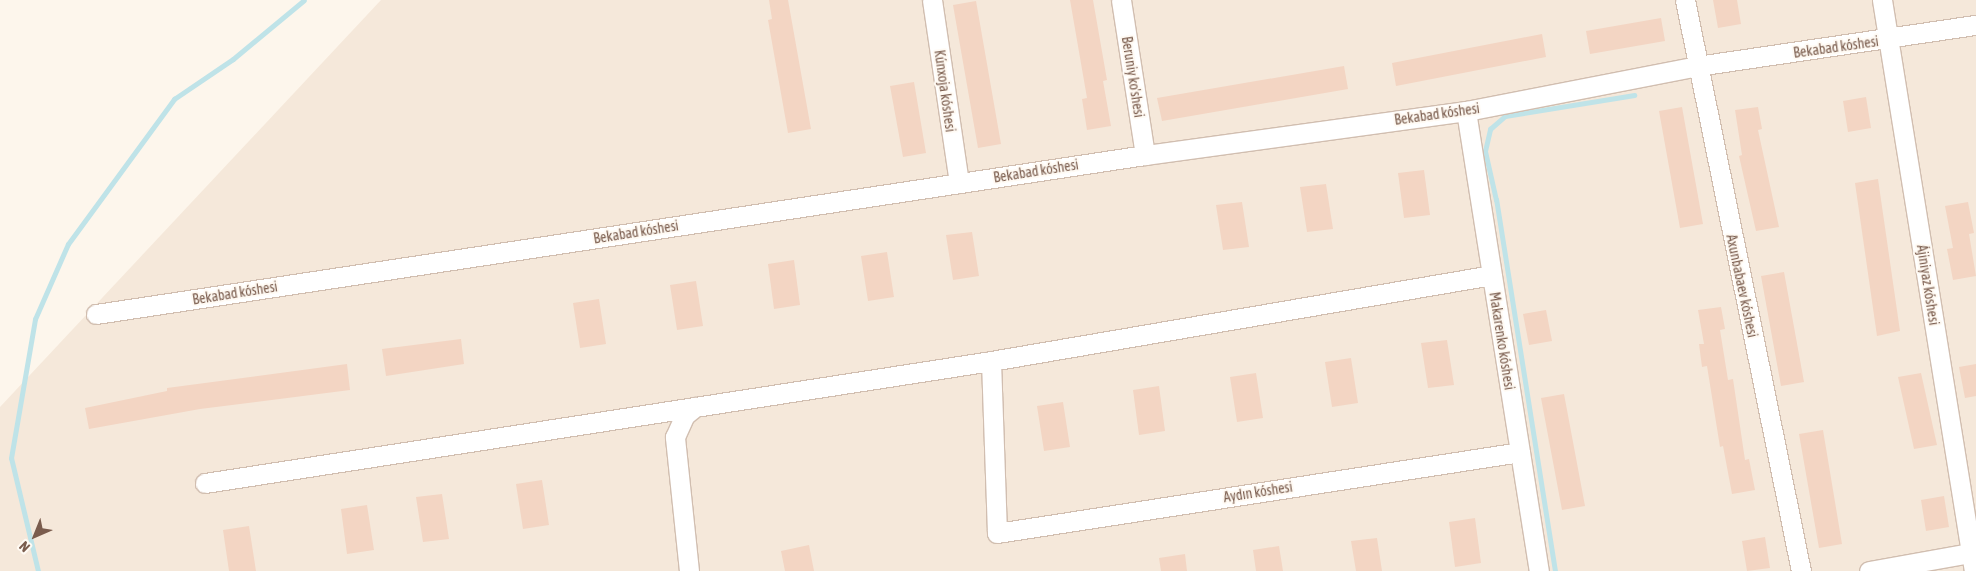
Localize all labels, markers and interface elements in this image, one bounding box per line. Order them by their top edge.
street label: Bekabad kóshesi [1792,33,1880,61]
street label: Beruniy ko'shesi [1118,35,1148,119]
street label: Kúnxoja kóshesi [931,49,959,133]
street label: Bekabad kóshesi [1393,100,1481,128]
street label: Bekabad kóshesi [992,156,1080,186]
street label: Bekabad kóshesi [592,217,680,247]
street label: Axunbabaev kóshesi [1723,233,1761,339]
street label: Ájiniyaz kóshesi [1913,244,1943,326]
street label: Bekabad kóshesi [191,278,279,308]
street label: Makarenko kóshesi [1486,291,1518,391]
street label: Aydın kóshesi [1222,478,1294,506]
north arrow [10,511,60,561]
text: N [16,538,33,555]

